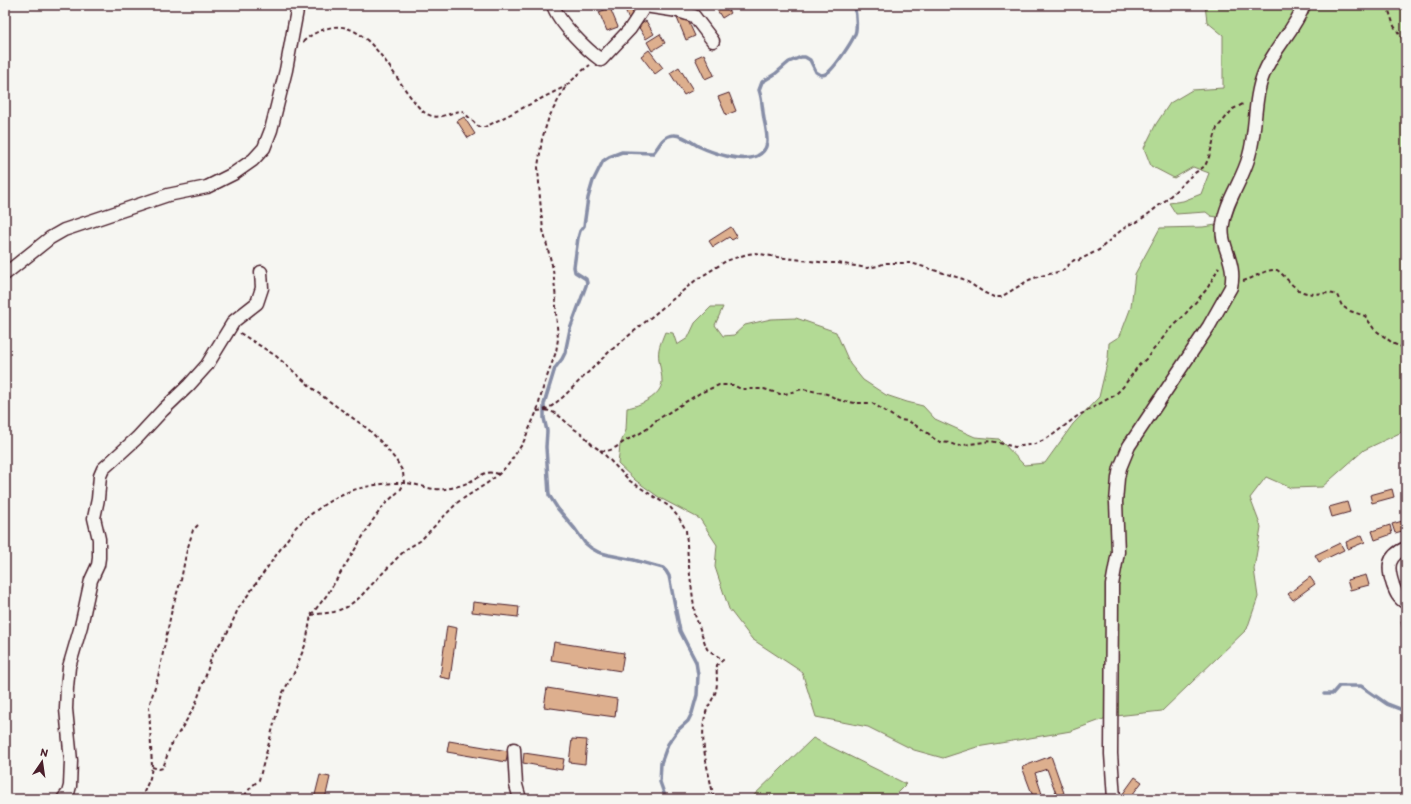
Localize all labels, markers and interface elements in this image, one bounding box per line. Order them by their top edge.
north arrow [22,742,62,782]
text: N [39,746,49,760]

